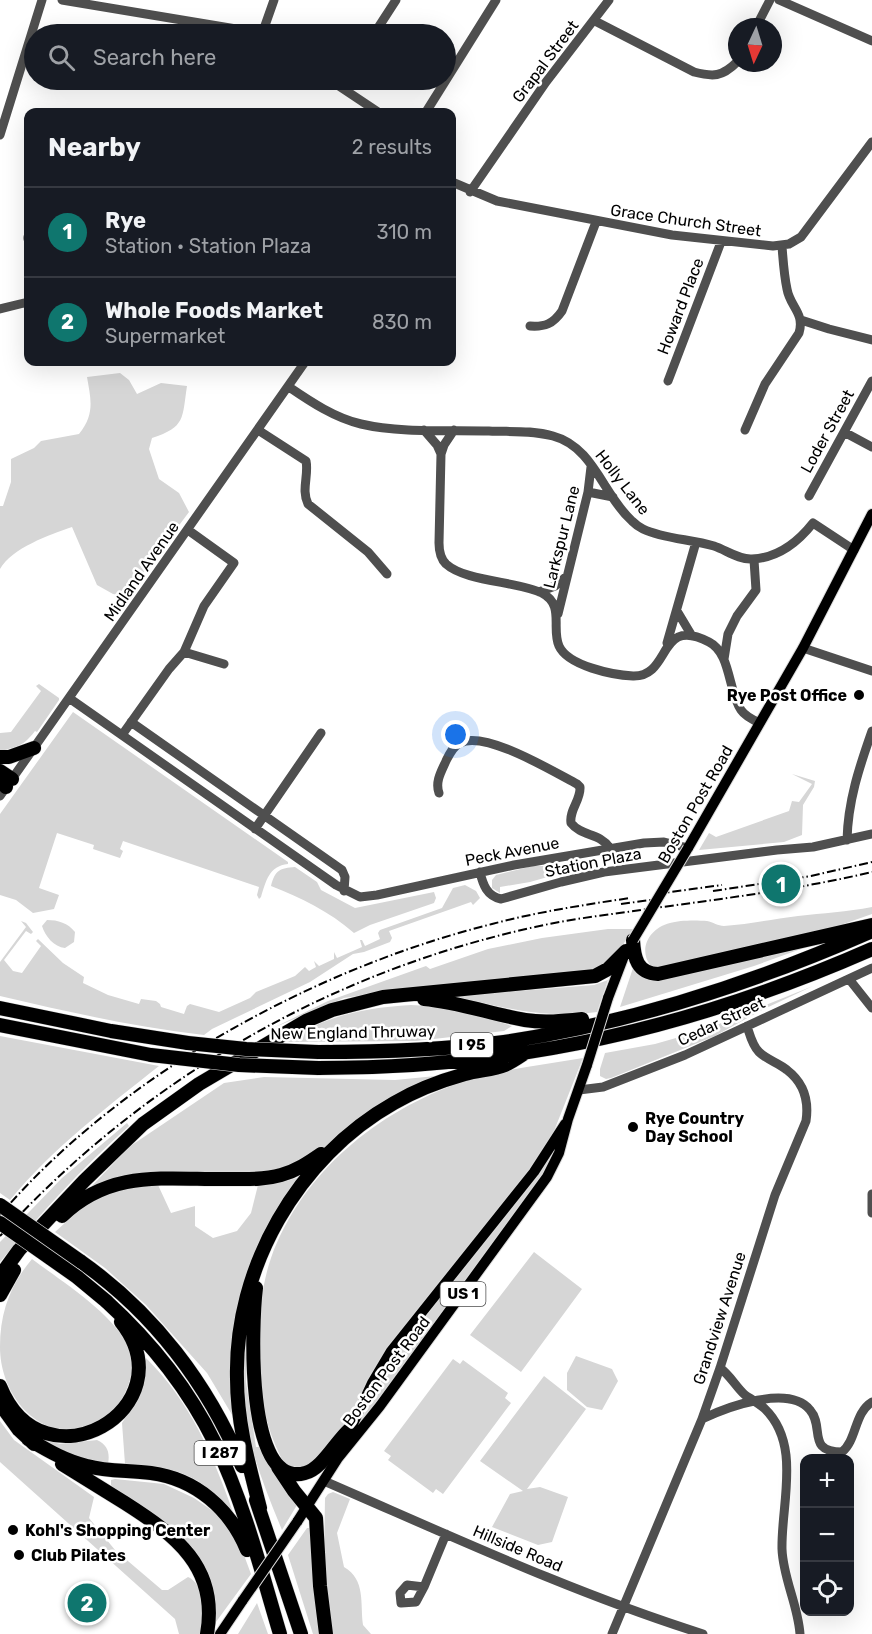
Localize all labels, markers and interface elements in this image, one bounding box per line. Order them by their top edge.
street label: Grapal Street [508,16,583,106]
north arrow [728,18,782,72]
search box [24,24,456,90]
icon: search [45,41,78,74]
text: Search here [93,44,216,71]
text: Nearby [48,132,141,163]
text: 2 results [352,135,432,159]
street label: Grace Church Street [609,201,763,240]
text: Rye [105,207,146,234]
text: 1 [63,220,72,244]
text: 310 m [376,220,432,244]
text: Station · Station Plaza [105,234,311,258]
street label: Howard Place [653,255,708,357]
text: Whole Foods Market [105,297,323,324]
text: 2 [61,310,74,334]
text: 830 m [372,310,432,334]
text: Supermarket [105,324,225,348]
street label: Loder Street [797,386,858,476]
street label: Holly Lane [591,446,654,519]
street label: Larkspur Lane [540,484,583,591]
street label: Midland Avenue [100,518,183,625]
place label: Rye Post Office [727,686,847,705]
marker: Rye Post Office [852,688,866,702]
your location [441,720,470,749]
street label: Boston Post Road [654,742,737,866]
street label: Peck Avenue [463,833,561,870]
street label: Station Plaza [543,844,643,881]
pin: 1 [762,862,800,906]
street label: Cedar Street [675,993,768,1050]
street label: New England Thruway [270,1022,436,1043]
road number: I 95 [451,1033,493,1057]
place label: Rye Country Day School [645,1109,744,1146]
marker: Rye Country Day School [626,1120,640,1134]
street label: Grandview Avenue [689,1249,750,1387]
road number: US 1 [440,1282,486,1306]
street label: Boston Post Road [339,1313,434,1430]
road number: I 287 [194,1441,246,1465]
map controls [800,1454,854,1616]
button: + [800,1454,854,1508]
button: − [800,1508,854,1562]
place label: Kohl's Shopping Center [25,1521,211,1540]
street label: Hillside Road [470,1521,565,1576]
marker: Kohl's Shopping Center [6,1523,20,1537]
place label: Club Pilates [31,1546,126,1565]
marker: Club Pilates [12,1548,26,1562]
button: locate [800,1562,854,1616]
pin: 2 [68,1580,106,1626]

